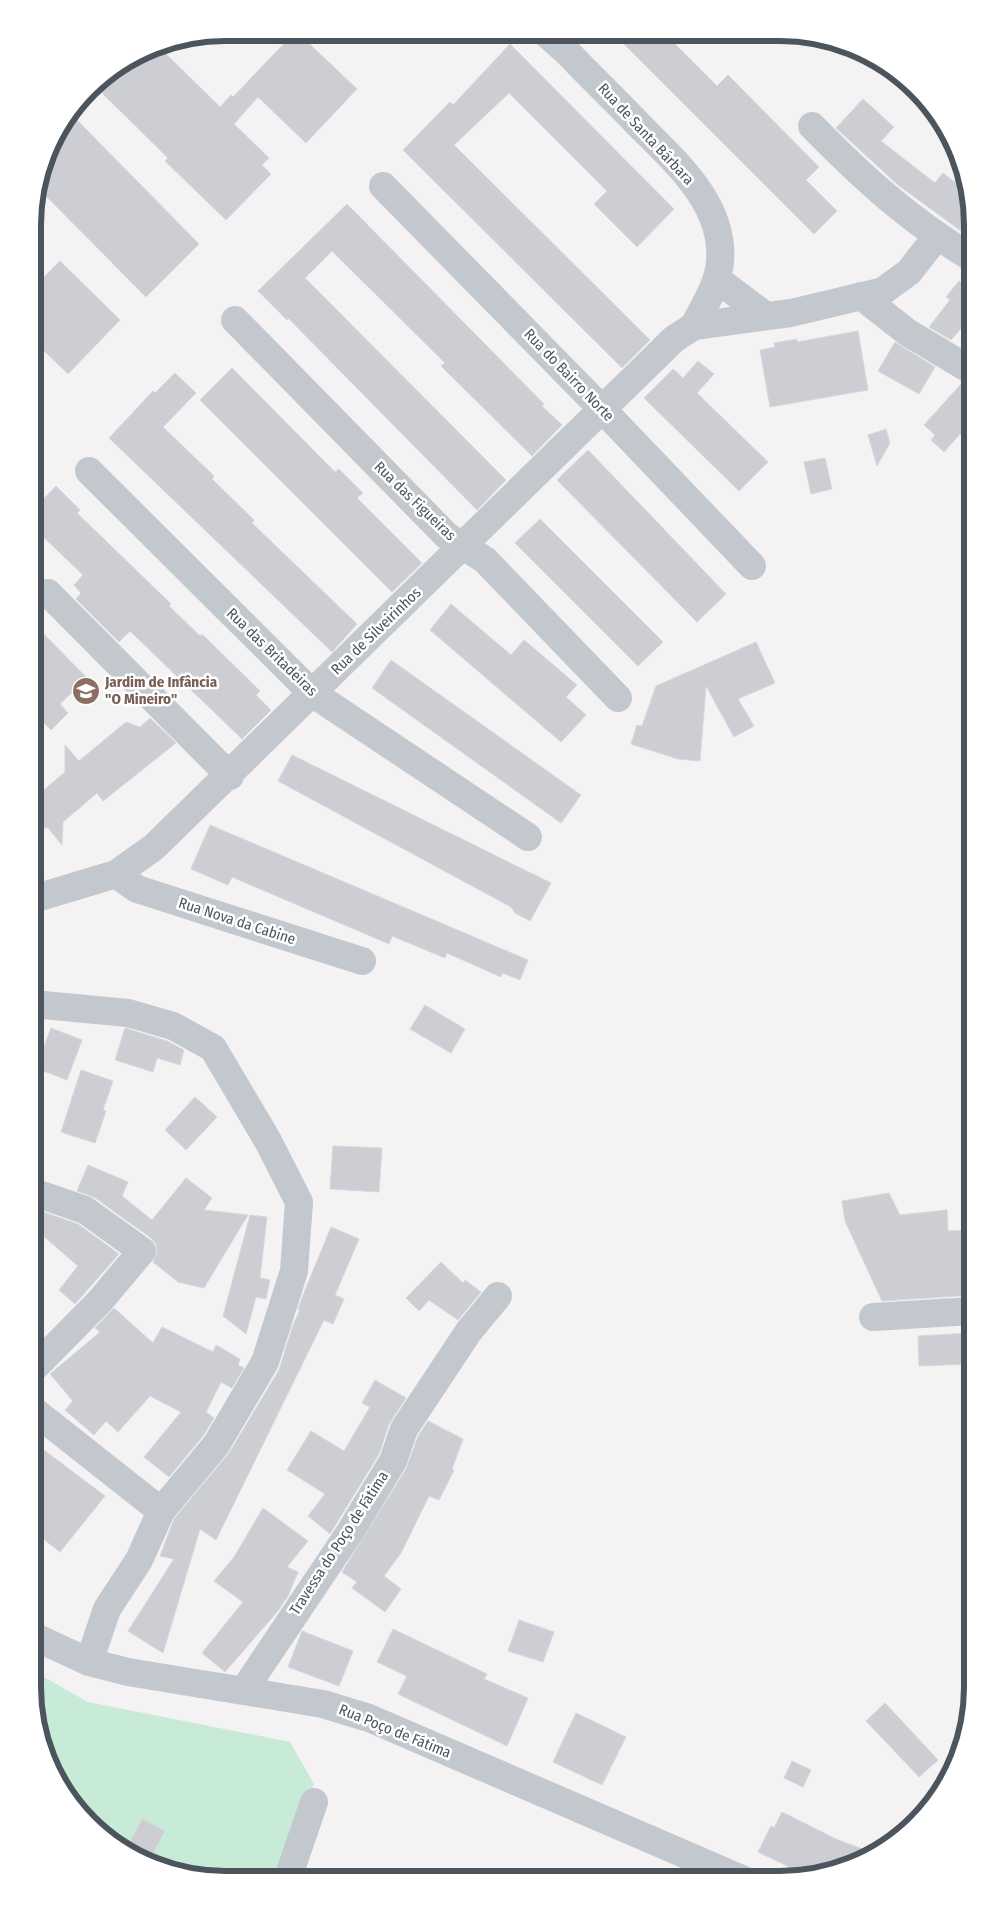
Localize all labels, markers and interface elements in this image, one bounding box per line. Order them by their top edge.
street label: Rua de Santa Bárbara [594,79,698,189]
street label: Rua do Bairro Norte [520,325,618,425]
street label: Rua das Figueiras [370,458,460,544]
street label: Rua de Silveirinhos [327,584,425,678]
street label: Rua das Britadeiras [223,604,321,700]
place label: Jardim de Infância "O Mineiro" [104,673,218,708]
school or university icon: Jardim de Infância "O Mineiro" [71,676,101,706]
street label: Rua Nova da Cabine [176,894,298,948]
street label: Travessa do Poço de Fátima [286,1468,392,1618]
street label: Rua Poço de Fátima [336,1700,454,1762]

